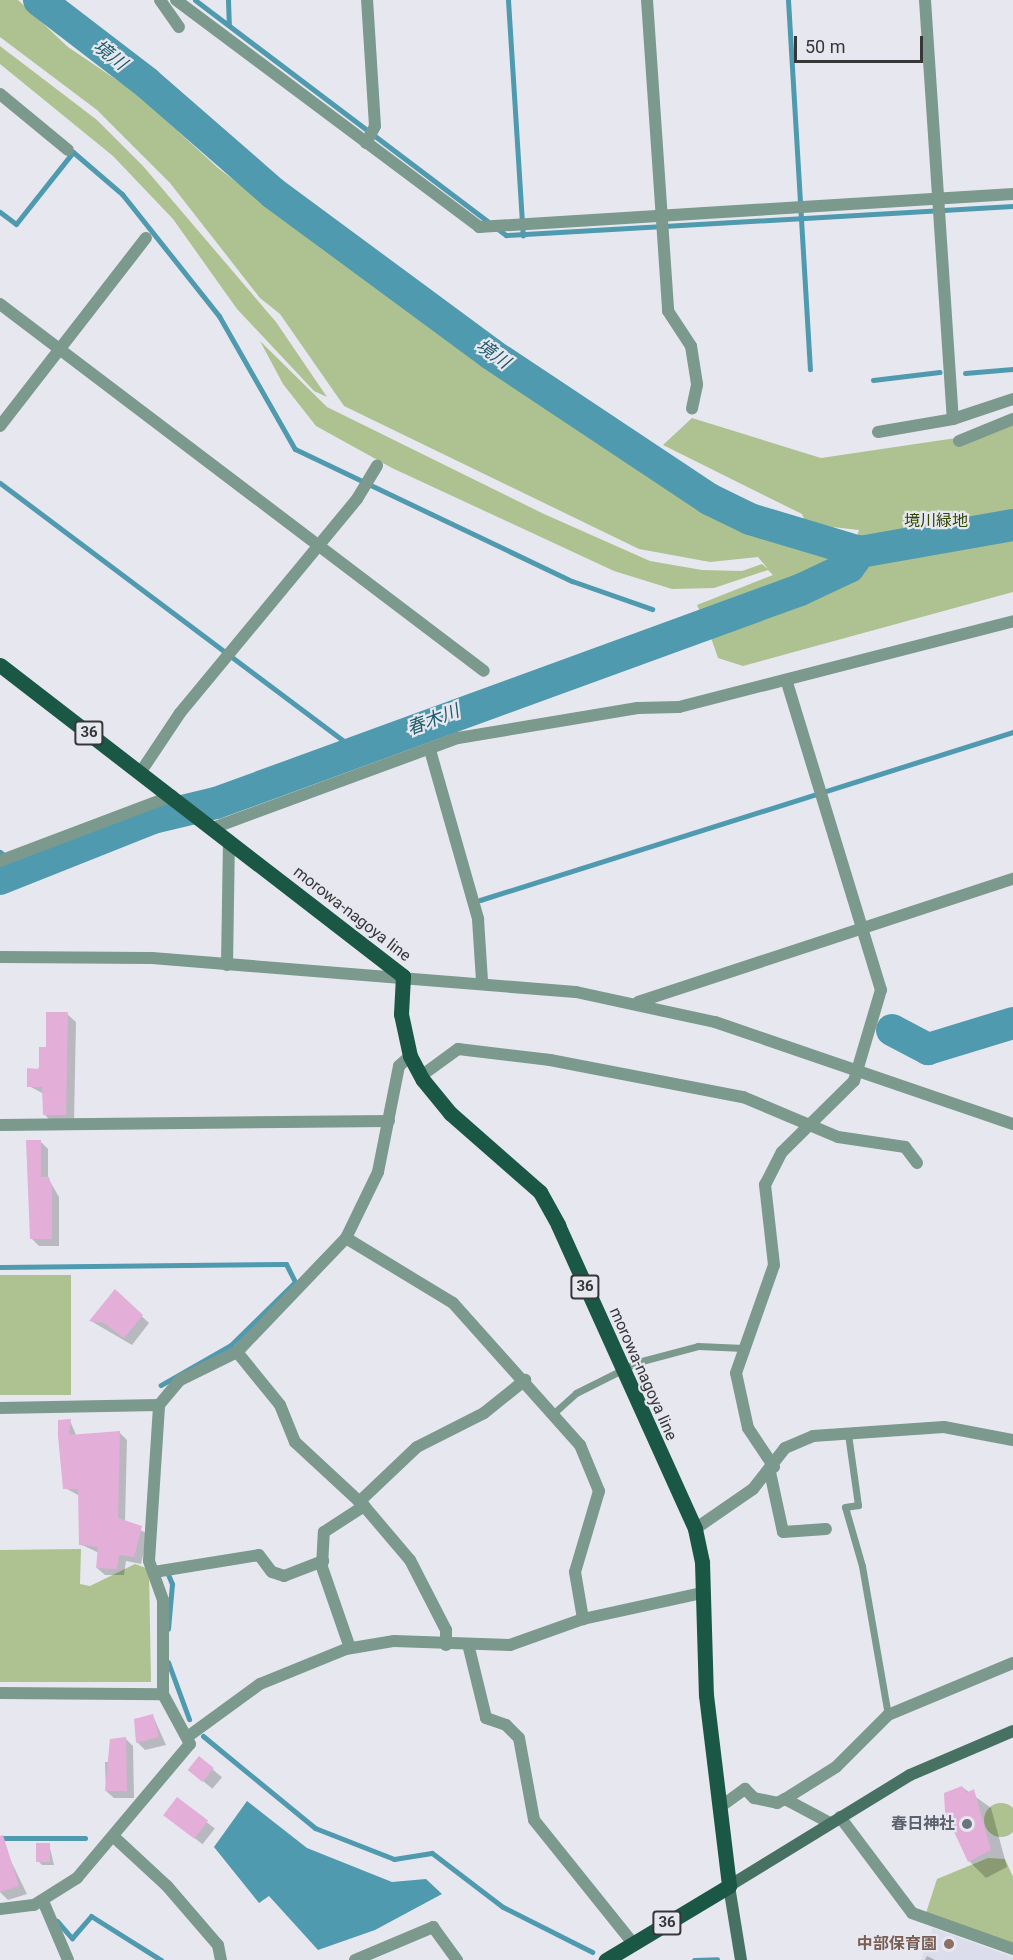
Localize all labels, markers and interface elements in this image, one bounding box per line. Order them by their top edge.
scale bar [797,24,926,62]
water label: 境川 [89,35,131,75]
text: 50 m [805,36,845,57]
water label: 境川 [472,335,514,373]
park label: 境川緑地 [904,511,968,531]
water label: 春木川 [404,700,462,740]
road number: 36 [74,721,104,745]
street label: morowa-nagoya line [290,862,414,966]
road number: 36 [570,1275,600,1299]
street label: morowa-nagoya line [605,1305,681,1443]
place label: 春日神社 [891,1814,955,1834]
marker: 春日神社 [960,1817,974,1831]
road number: 36 [652,1911,682,1935]
place label: 中部保育園 [857,1934,937,1954]
marker: 中部保育園 [942,1937,956,1951]

